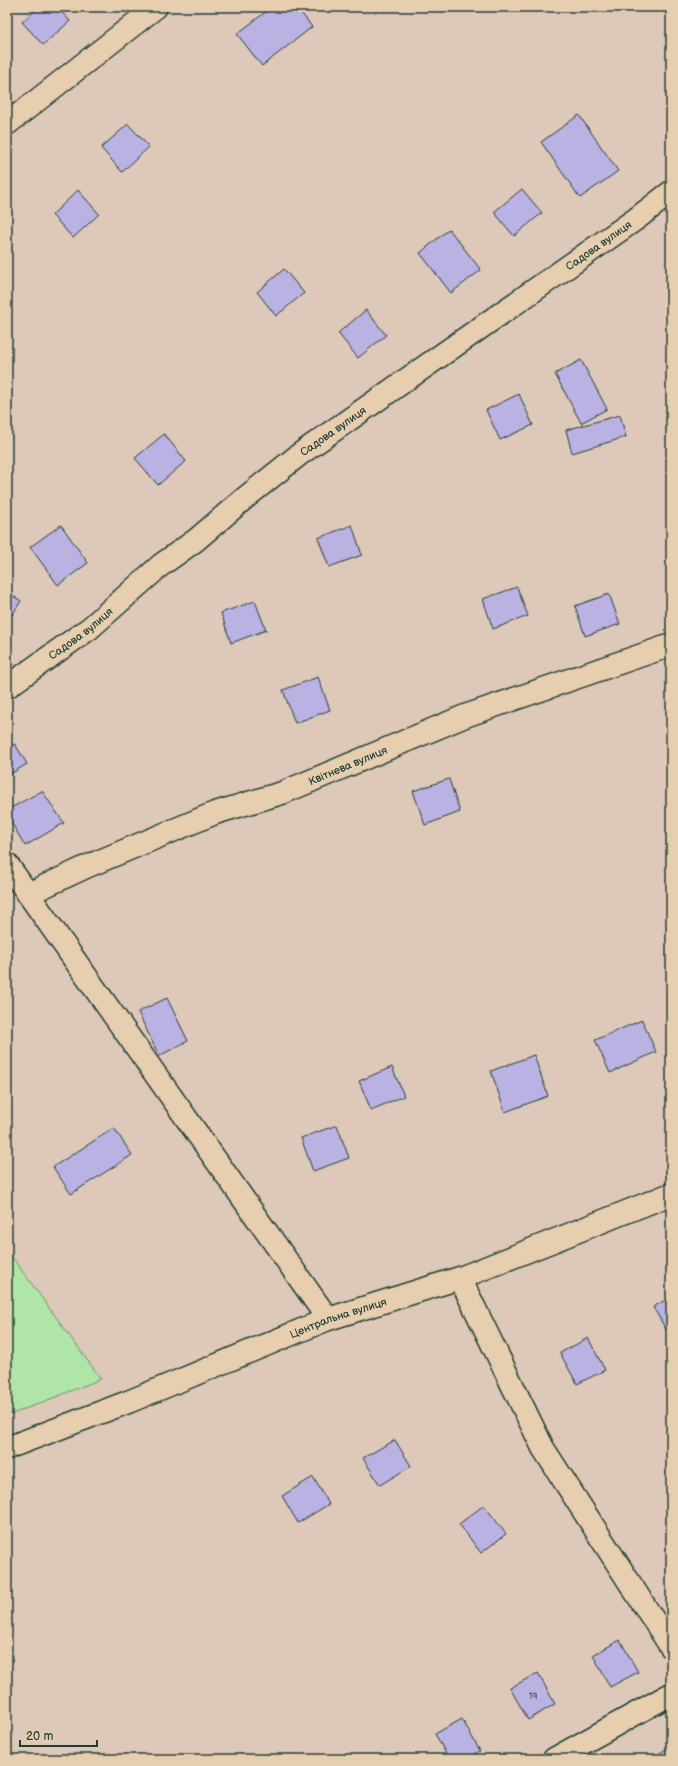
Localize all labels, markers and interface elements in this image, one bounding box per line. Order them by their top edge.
street label: Садова вулиця [563,218,634,273]
street label: Садова вулиця [298,404,369,459]
street label: Садова вулиця [46,605,116,662]
street label: Квітнева вулиця [307,744,389,788]
street label: Центральна вулиця [288,1295,388,1341]
house number: 19 [529,1691,537,1702]
scale bar [20,1722,97,1748]
text: 20 m [26,1729,53,1744]

